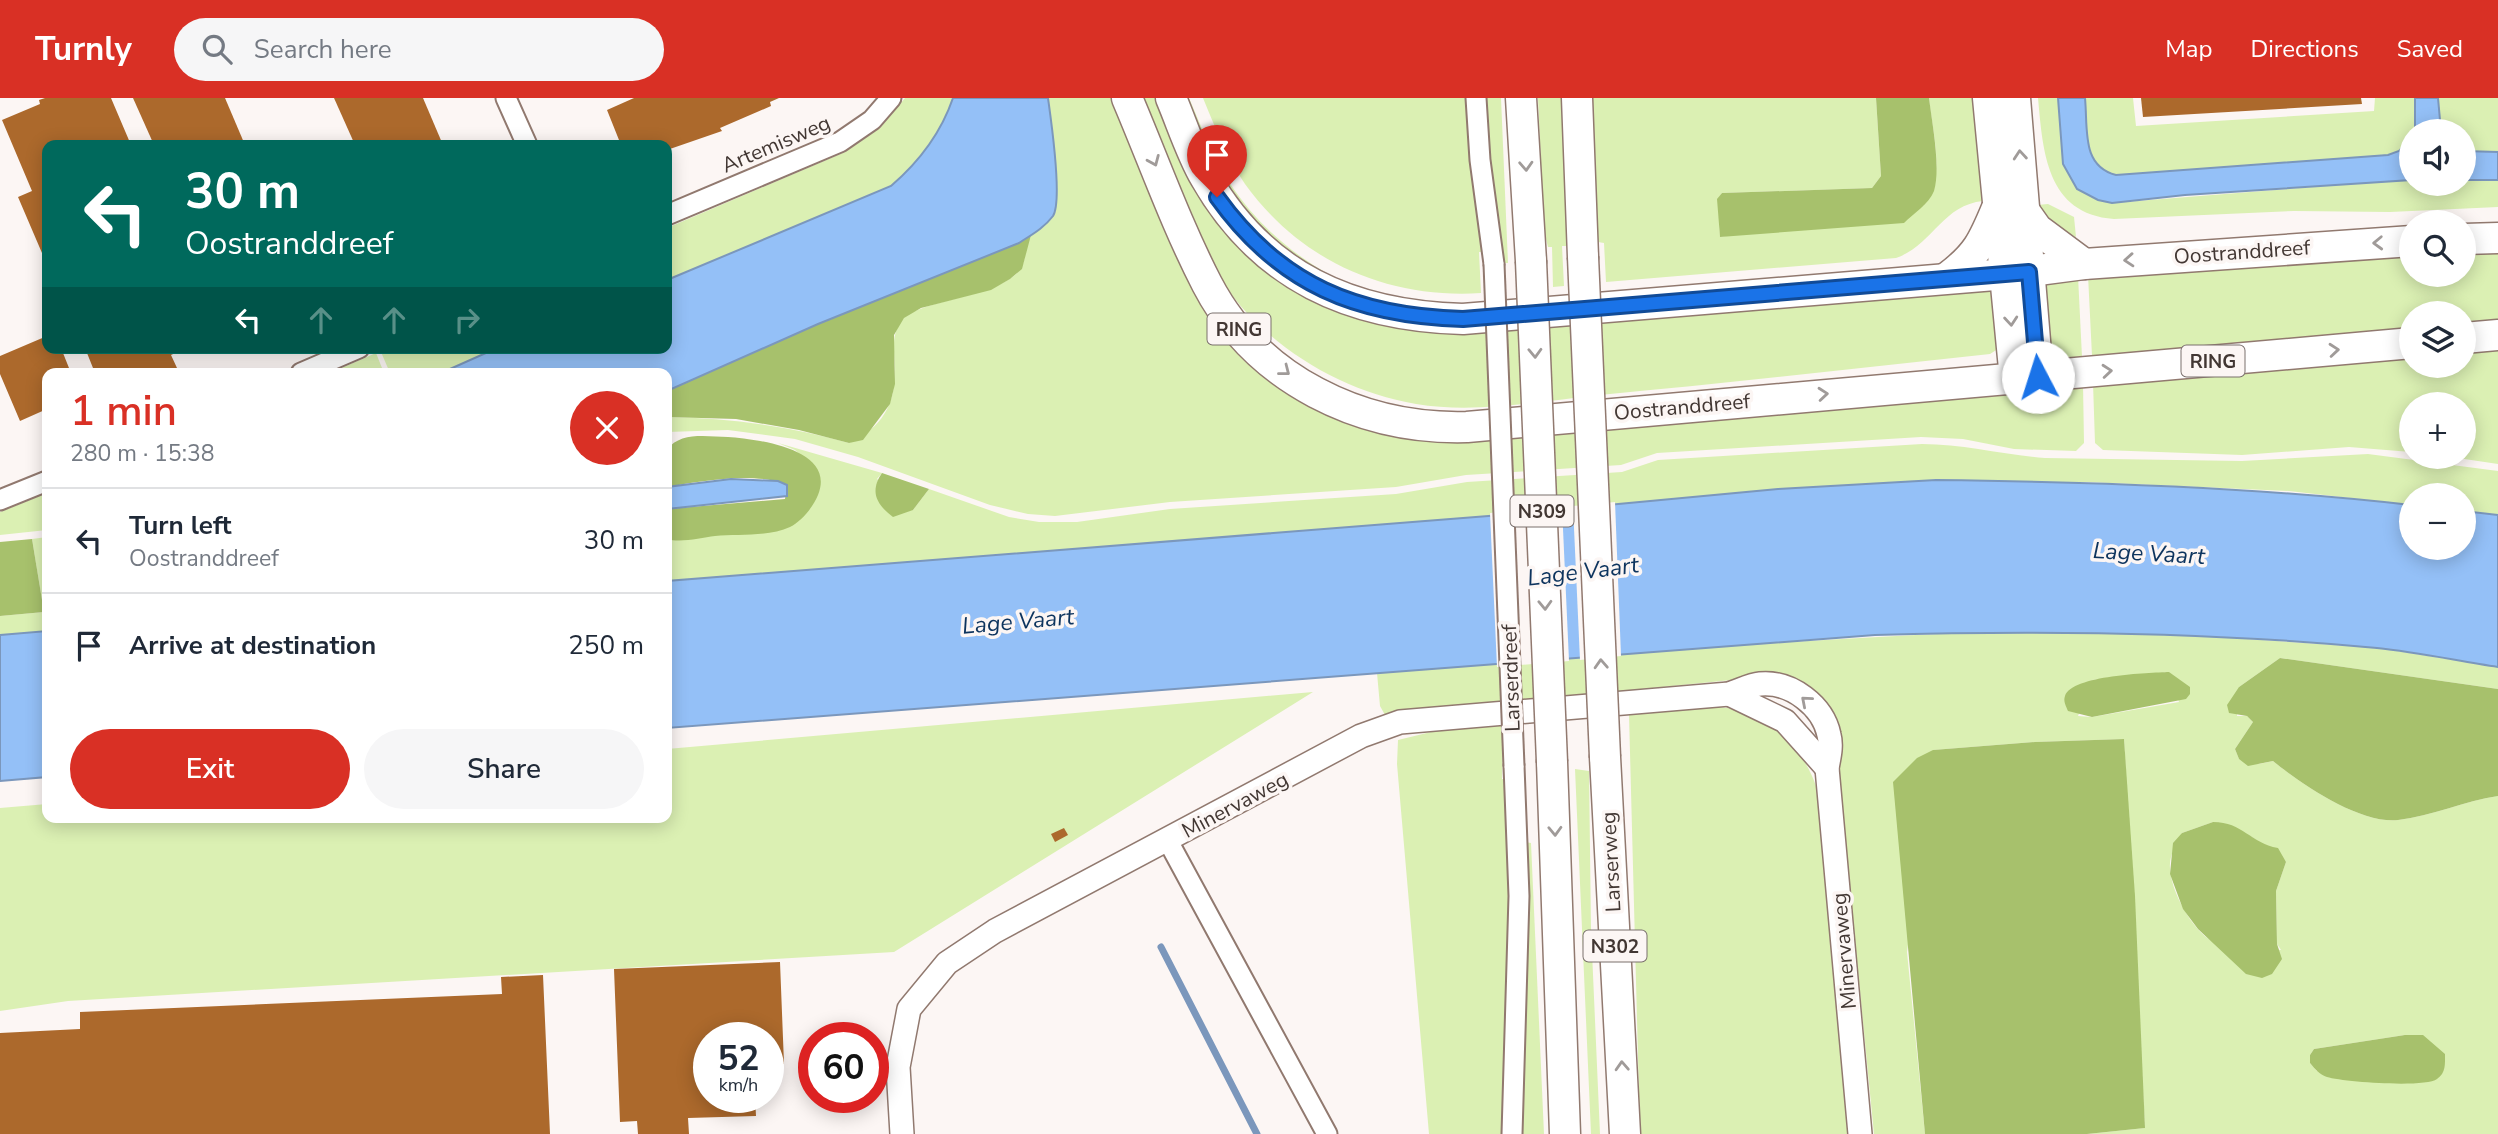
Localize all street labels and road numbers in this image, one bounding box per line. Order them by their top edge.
street label: Artemisweg [717,109,835,179]
street label: Oostranddreef [2173,233,2312,271]
road number: RING [1208,314,1270,344]
road number: RING [2182,345,2244,376]
street label: Oostranddreef [1613,387,1752,427]
road number: N309 [1510,496,1574,526]
street label: Larserdreef [1495,623,1527,732]
street label: Minervaweg [1177,765,1293,845]
street label: Larserweg [1594,811,1628,913]
street label: Minervaweg [1825,892,1863,1010]
road number: N302 [1584,930,1646,961]

